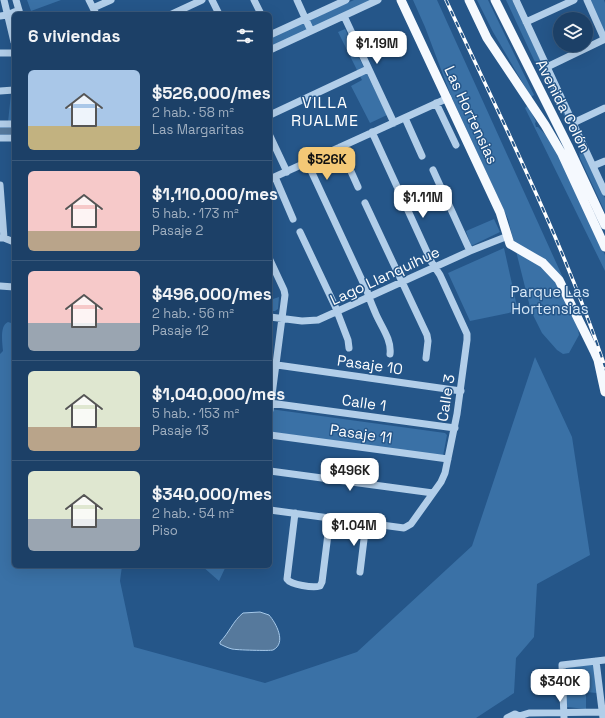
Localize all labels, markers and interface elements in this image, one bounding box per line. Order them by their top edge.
map controls [553,12,593,52]
button: layers [553,12,593,52]
text: 6 viviendas [28,25,120,47]
icon: filters [234,25,256,47]
pin: $1.19M [344,31,410,65]
text: $1.19M [356,35,398,52]
street label: Avenida Colón [532,56,595,155]
street label: Las Hortensias [440,63,503,167]
text: $526,000/mes [152,82,271,104]
icon: home [60,86,108,134]
district label: VILLA RUALME [291,92,359,131]
text: 2 hab. · 58 m² [152,104,234,121]
text: Las Margaritas [152,121,244,138]
pin: $526K [299,147,355,181]
text: $526K [307,151,347,168]
text: $1,110,000/mes [152,183,278,205]
pin: $1.11M [390,185,456,219]
icon: home [60,187,108,235]
text: $1.11M [403,189,443,206]
text: 5 hab. · 173 m² [152,205,239,222]
text: Pasaje 2 [152,222,203,239]
street label: Lago Llanquihue [327,242,443,309]
park label: Parque Las Hortensias [510,282,590,318]
text: $496,000/mes [152,283,272,305]
icon: home [60,287,108,335]
text: 2 hab. · 56 m² [152,305,234,322]
text: Pasaje 12 [152,322,209,339]
street label: Pasaje 10 [336,350,404,379]
street label: Calle 3 [432,373,459,423]
text: $1,040,000/mes [152,383,285,405]
icon: home [60,387,108,435]
street label: Calle 1 [341,390,387,415]
text: 5 hab. · 153 m² [152,405,239,422]
street label: Pasaje 11 [329,420,394,447]
text: Pasaje 13 [152,422,209,439]
pin: $496K [322,458,378,492]
text: $496K [330,462,370,479]
text: $340,000/mes [152,483,272,505]
icon: home [60,487,108,535]
text: 2 hab. · 54 m² [152,505,234,522]
pin: $1.04M [321,513,387,547]
text: $1.04M [331,517,377,534]
text: Piso [152,522,178,539]
pin: $340K [532,669,588,703]
text: $340K [540,673,580,690]

